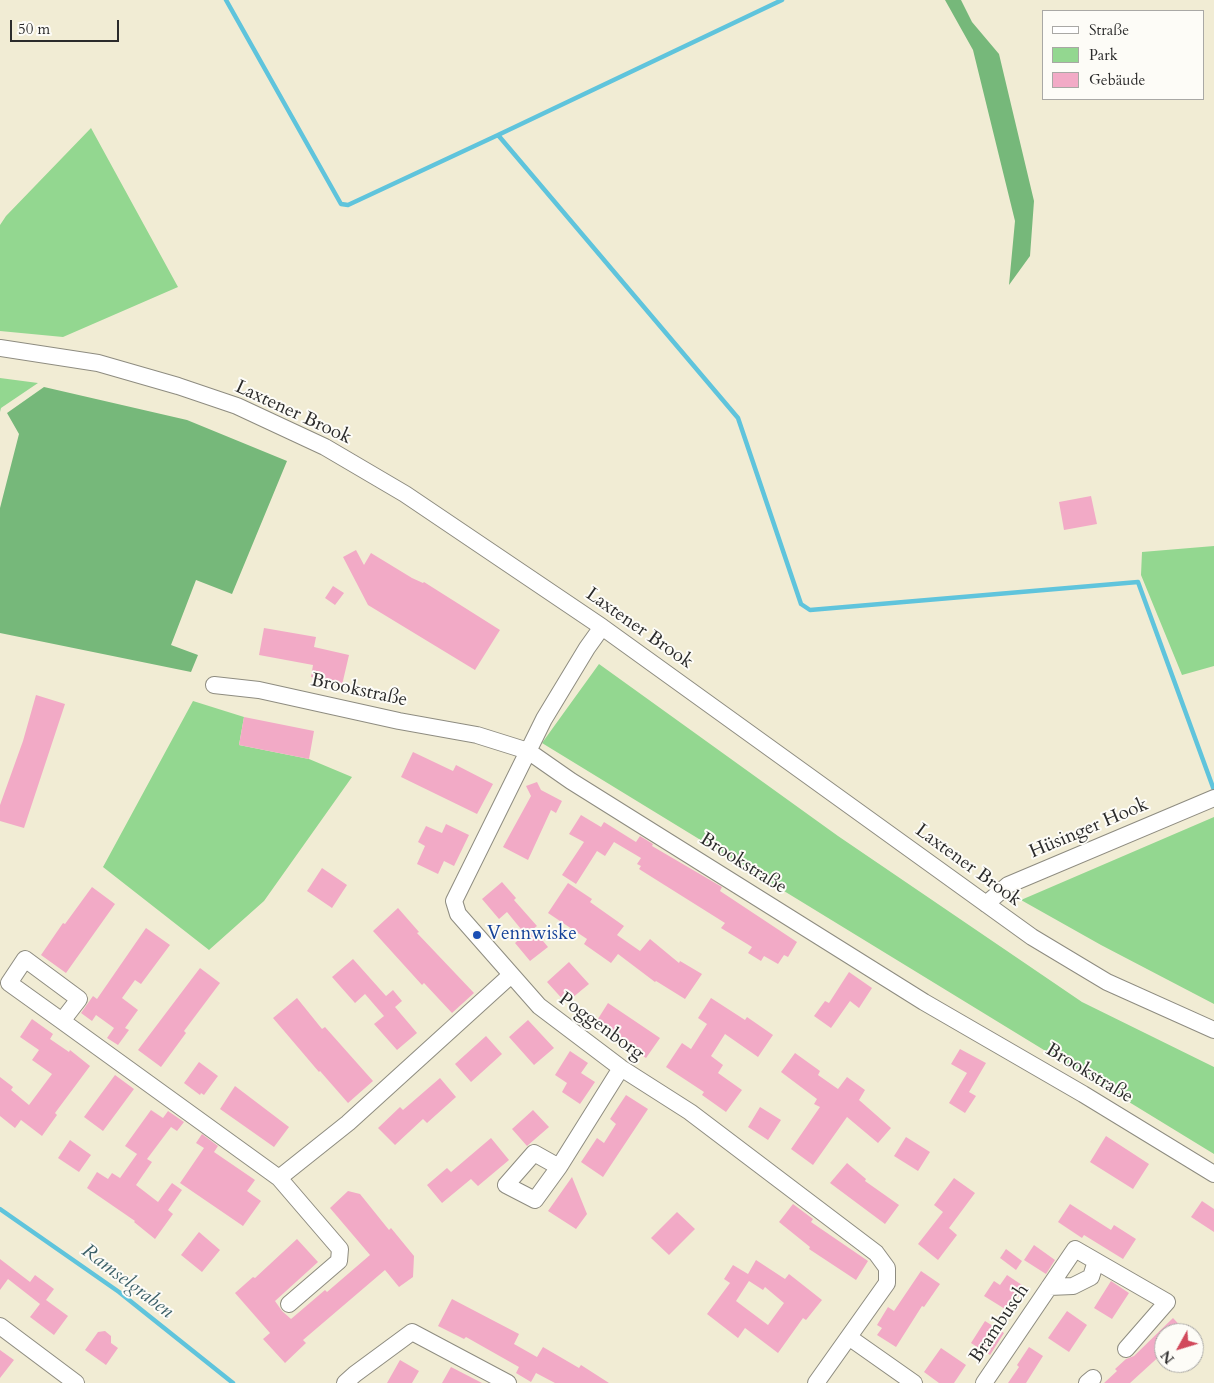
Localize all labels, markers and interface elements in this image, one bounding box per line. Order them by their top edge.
scale bar [12,10,121,42]
legend [1042,10,1204,100]
text: 50 m [18,19,50,39]
text: Straße [1089,20,1129,40]
text: Park [1089,45,1118,65]
text: Gebäude [1089,70,1145,90]
street label: Laxtener Brook [231,376,355,450]
street label: Laxtener Brook [581,584,697,674]
street label: Brookstraße [309,670,409,712]
street label: Hüsinger Hook [1026,794,1152,864]
street label: Laxtener Brook [910,820,1026,912]
street label: Brookstraße [695,828,791,900]
place label: Vennwiske [487,924,577,946]
marker: Vennwiske [471,929,483,941]
street label: Poggenborg [554,988,648,1066]
street label: Brookstraße [1041,1039,1137,1109]
water label: Ramselgraben [76,1240,178,1324]
street label: Brambusch [965,1280,1035,1368]
north arrow [1154,1323,1204,1373]
text: N [1157,1346,1179,1368]

